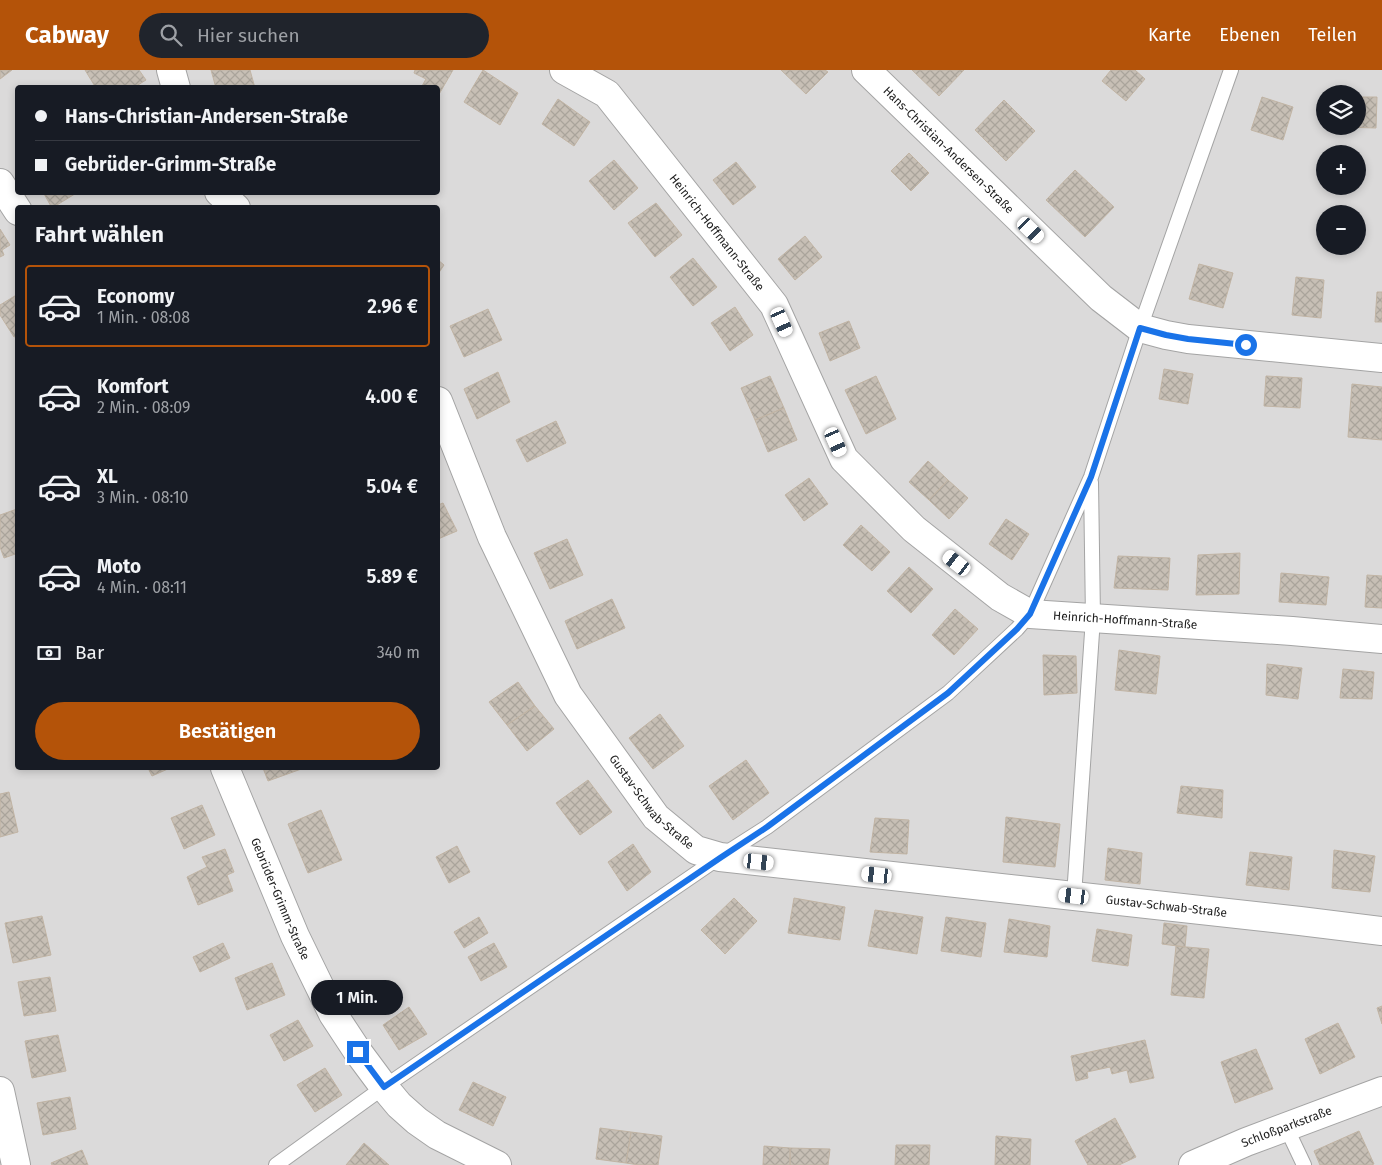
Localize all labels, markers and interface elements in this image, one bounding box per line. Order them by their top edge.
search box [139,13,489,58]
text: Cabway [25,21,109,49]
icon: search [157,21,185,49]
text: Hier suchen [197,24,300,47]
text: Karte [1148,24,1191,46]
text: Ebenen [1219,24,1280,46]
text: Teilen [1308,24,1357,46]
street label: Hans-Christian-Andersen-Straße [880,84,1017,217]
map controls [1316,85,1366,255]
button: layers [1316,85,1366,135]
text: Hans-Christian-Andersen-Straße [65,105,348,128]
button: + [1316,145,1366,195]
text: Gebrüder-Grimm-Straße [65,153,276,176]
street label: Heinrich-Hoffmann-Straße [666,172,767,294]
button: − [1316,205,1366,255]
car [1014,214,1047,246]
text: Fahrt wählen [35,221,164,248]
icon: car [37,284,82,329]
text: Economy [97,285,174,308]
text: 2.96 € [367,295,418,318]
car [769,305,794,339]
text: 1 Min. · 08:08 [97,308,190,327]
route start [1235,334,1257,356]
icon: car [37,374,82,419]
text: Komfort [97,375,168,398]
text: 4.00 € [365,385,418,408]
text: 2 Min. · 08:09 [97,398,190,417]
car [823,425,848,459]
icon: car [37,464,82,509]
text: XL [97,465,118,488]
text: 5.04 € [366,475,418,498]
text: 3 Min. · 08:10 [97,488,189,507]
car [940,548,973,578]
icon: car [37,554,82,599]
text: Moto [97,555,141,578]
text: 5.89 € [367,565,418,588]
text: 4 Min. · 08:11 [97,578,187,597]
street label: Heinrich-Hoffmann-Straße [1053,609,1198,632]
icon: cash [35,639,63,667]
text: Bar [75,641,104,664]
text: 340 m [377,643,420,662]
button: Bestätigen [35,702,420,760]
street label: Gustav-Schwab-Straße [606,752,697,852]
street label: Gebrüder-Grimm-Straße [248,836,313,962]
car [743,853,774,871]
car [861,866,892,884]
car [1058,887,1089,905]
street label: Gustav-Schwab-Straße [1105,893,1228,920]
callout: 1 Min. [312,980,404,1014]
text: 1 Min. [336,988,378,1007]
route end [347,1041,369,1063]
street label: Schloßparkstraße [1239,1103,1334,1150]

